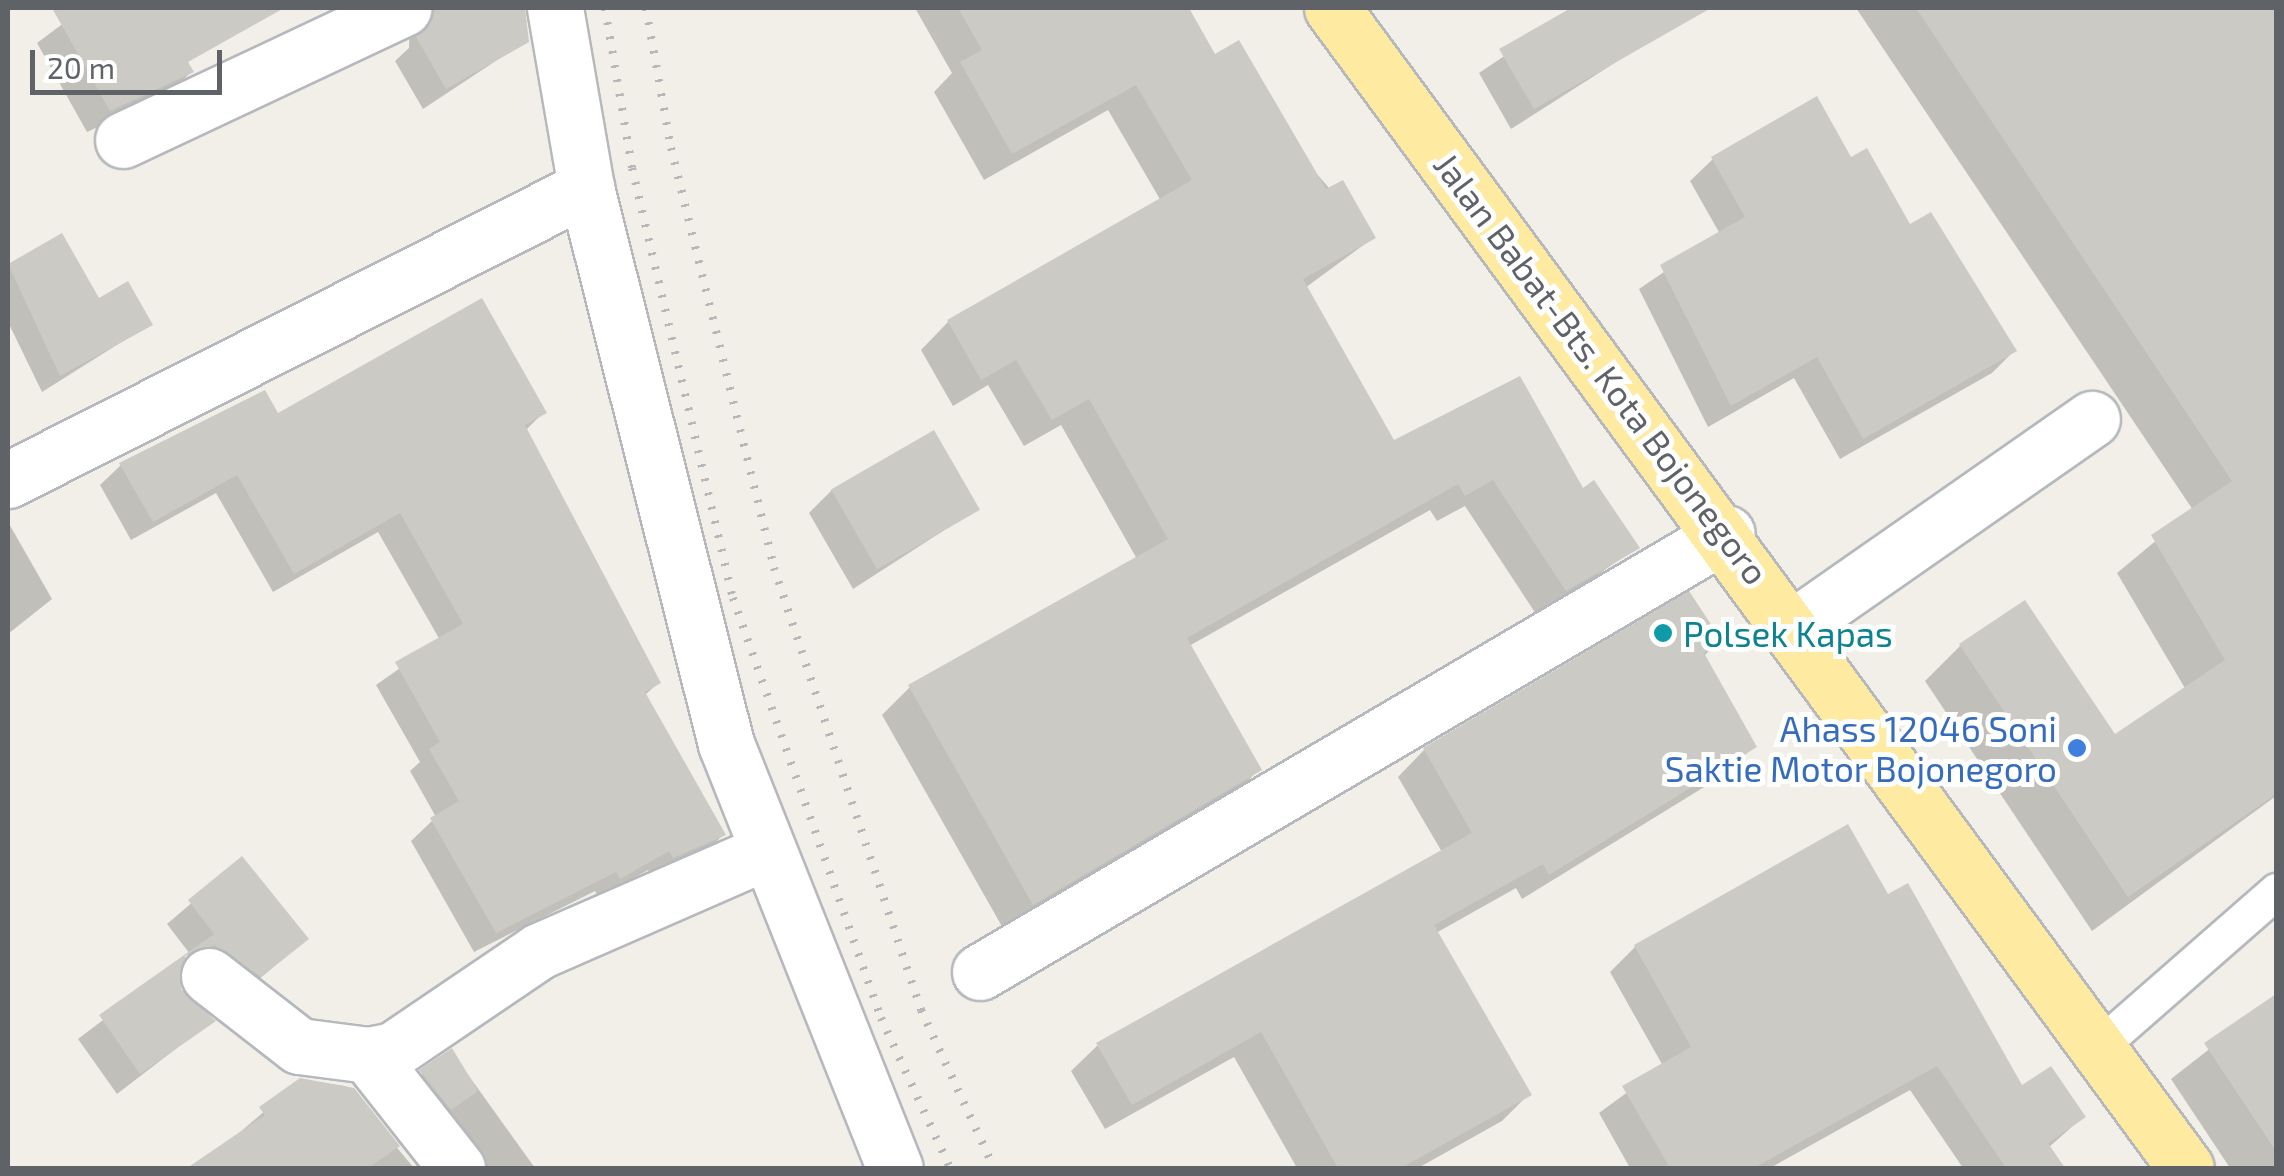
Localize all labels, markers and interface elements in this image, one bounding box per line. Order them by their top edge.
scale bar [35,30,228,92]
text: 20 m [47,49,115,85]
street label: Jalan Babat-Bts. Kota Bojonegoro [1426,144,1778,592]
place label: Polsek Kapas [1683,612,1893,654]
marker: Polsek Kapas [1652,622,1674,644]
place label: Ahass 12046 Soni Saktie Motor Bojonegoro [1664,707,2057,789]
marker: Ahass 12046 Soni Saktie Motor Bojonegoro [2066,737,2088,759]

